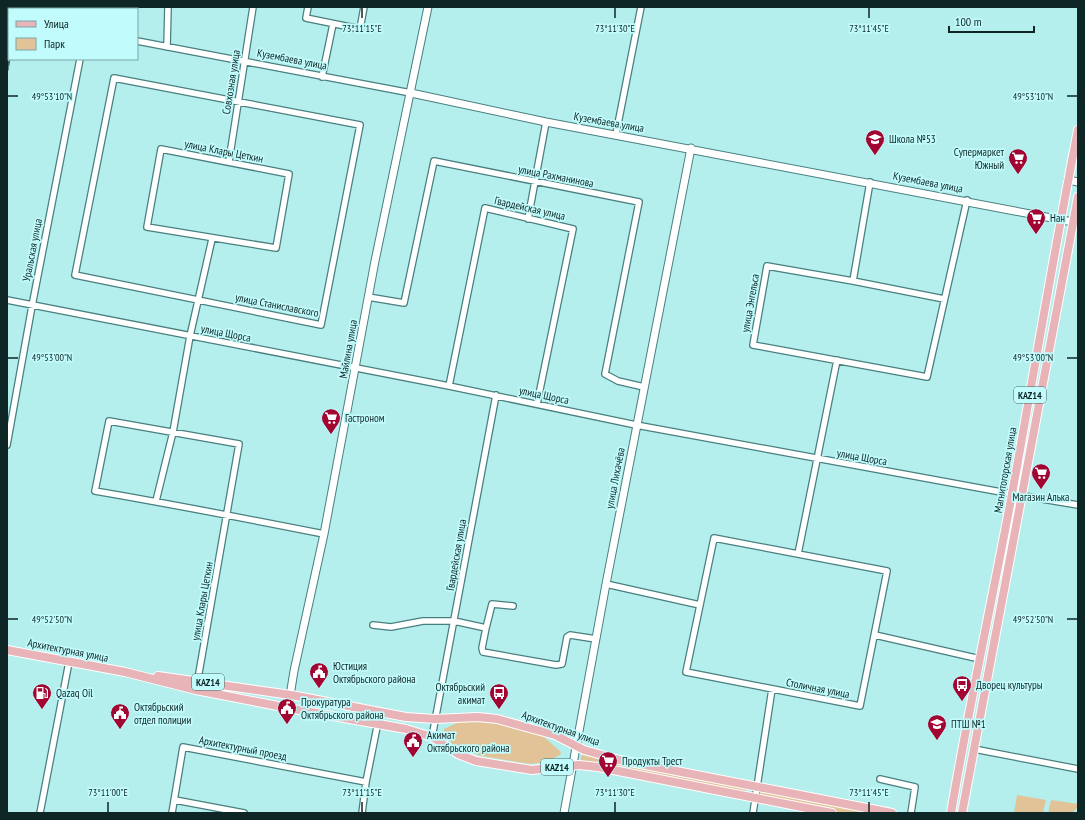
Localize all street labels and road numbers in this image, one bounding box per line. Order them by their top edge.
street label: Кузембаева улица [256,45,328,73]
street label: Совхозная улица [219,49,243,115]
street label: Кузембаева улица [573,109,645,135]
street label: улица Клары Цеткин [183,137,265,166]
street label: улица Рахманинова [517,162,595,190]
street label: Кузембаева улица [892,168,964,196]
street label: Гвардейская улица [493,193,567,223]
street label: Уральская улица [19,217,45,283]
street label: улица Энгельса [738,273,762,333]
street label: улица Станиславского [234,290,320,320]
street label: Майлина улица [336,318,360,380]
street label: улица Щорса [200,321,252,345]
street label: улица Щорса [518,383,570,407]
road number: KAZ14 [1014,387,1046,403]
street label: Магнитогорская улица [991,426,1019,514]
street label: улица Лихачёва [602,446,628,510]
street label: улица Щорса [836,446,888,468]
street label: Гвардейская улица [443,518,469,592]
street label: улица Клары Цеткин [188,560,216,642]
street label: Архитектурная улица [26,635,110,665]
road number: KAZ14 [192,674,224,690]
street label: Столичная улица [785,675,851,701]
street label: Архитектурная улица [520,707,602,749]
street label: Архитектурный проезд [198,733,288,763]
road number: KAZ14 [541,759,573,775]

